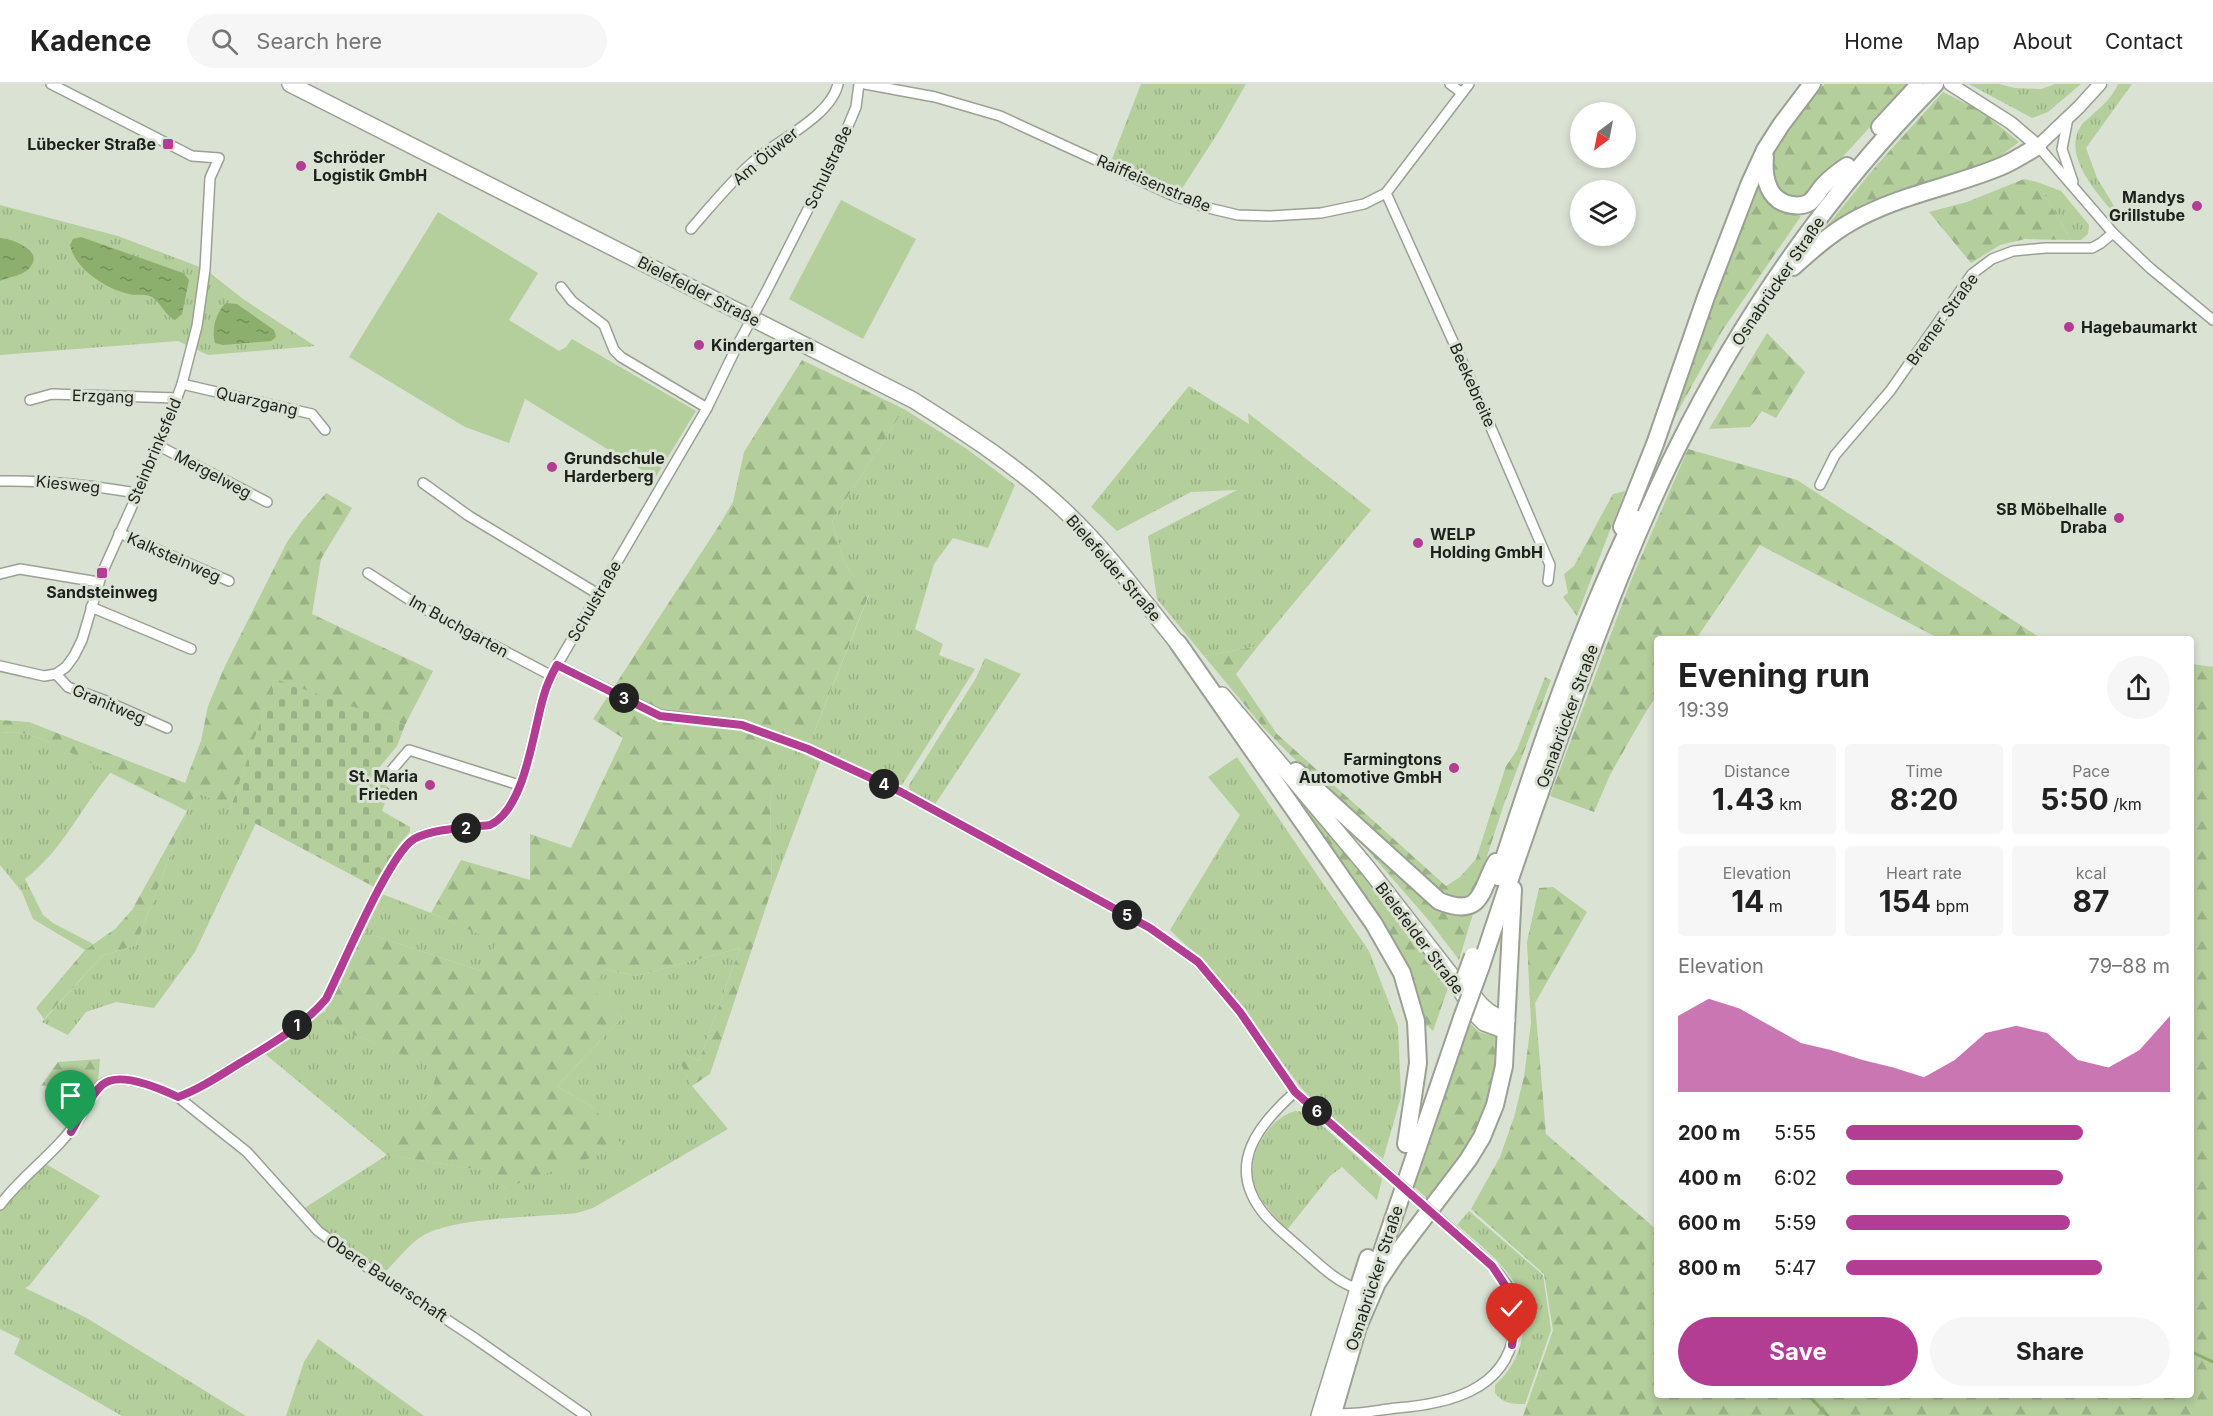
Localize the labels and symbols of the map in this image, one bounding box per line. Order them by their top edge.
north arrow [1570,102,1636,168]
street label: Schulstraße [800,122,856,212]
street label: Am Öüwer [728,123,802,189]
place label: Lübecker Straße [27,134,156,154]
marker: Lübecker Straße [161,137,175,151]
place label: Schröder Logistik GmbH [313,147,427,185]
street label: Raiffeisenstraße [1094,150,1214,216]
marker: Schröder Logistik GmbH [294,159,308,173]
place label: Mandys Grillstube [2109,187,2185,225]
marker: Mandys Grillstube [2190,199,2204,213]
street label: Osnabrücker Straße [1727,213,1829,349]
street label: Bielefelder Straße [634,251,764,331]
street label: Bremer Straße [1902,269,1982,369]
place label: Hagebaumarkt [2081,317,2197,337]
marker: Hagebaumarkt [2062,320,2076,334]
place label: Kindergarten [711,335,814,355]
marker: Kindergarten [692,338,706,352]
street label: Beekebreite [1446,340,1500,430]
street label: Quarzgang [214,382,300,420]
street label: Erzgang [72,385,134,407]
street label: Steinbrinksfeld [123,395,185,507]
street label: Mergelweg [171,445,255,503]
place label: Grundschule Harderberg [564,448,665,486]
marker: Grundschule Harderberg [545,460,559,474]
street label: Kiesweg [35,471,101,497]
place label: SB Möbelhalle Draba [1996,499,2107,537]
street label: Bielefelder Straße [1062,511,1166,625]
marker: SB Möbelhalle Draba [2112,511,2126,525]
place label: WELP Holding GmbH [1430,524,1543,562]
street label: Kalksteinweg [124,527,224,587]
marker: WELP Holding GmbH [1411,536,1425,550]
street label: Schulstraße [563,557,625,645]
marker: Sandsteinweg [95,566,109,580]
place label: Sandsteinweg [46,582,158,602]
street label: Im Buchgarten [406,591,512,661]
street label: Osnabrücker Straße [1532,641,1602,791]
street label: Granitweg [69,680,149,728]
pin: 3 [609,683,639,713]
place label: Farmingtons Automotive GmbH [1299,749,1442,787]
marker: Farmingtons Automotive GmbH [1447,761,1461,775]
place label: St. Maria Frieden [349,766,418,804]
pin: 4 [869,769,899,799]
marker: St. Maria Frieden [423,778,437,792]
pin: 2 [451,813,481,843]
street label: Bielefelder Straße [1371,878,1469,998]
pin: 5 [1112,900,1142,930]
pin: 1 [282,1010,312,1040]
pin [45,1070,96,1132]
pin: 6 [1302,1096,1332,1126]
street label: Osnabrücker Straße [1341,1203,1407,1353]
street label: Obere Bauerschaft [323,1230,451,1326]
pin [1486,1283,1537,1345]

